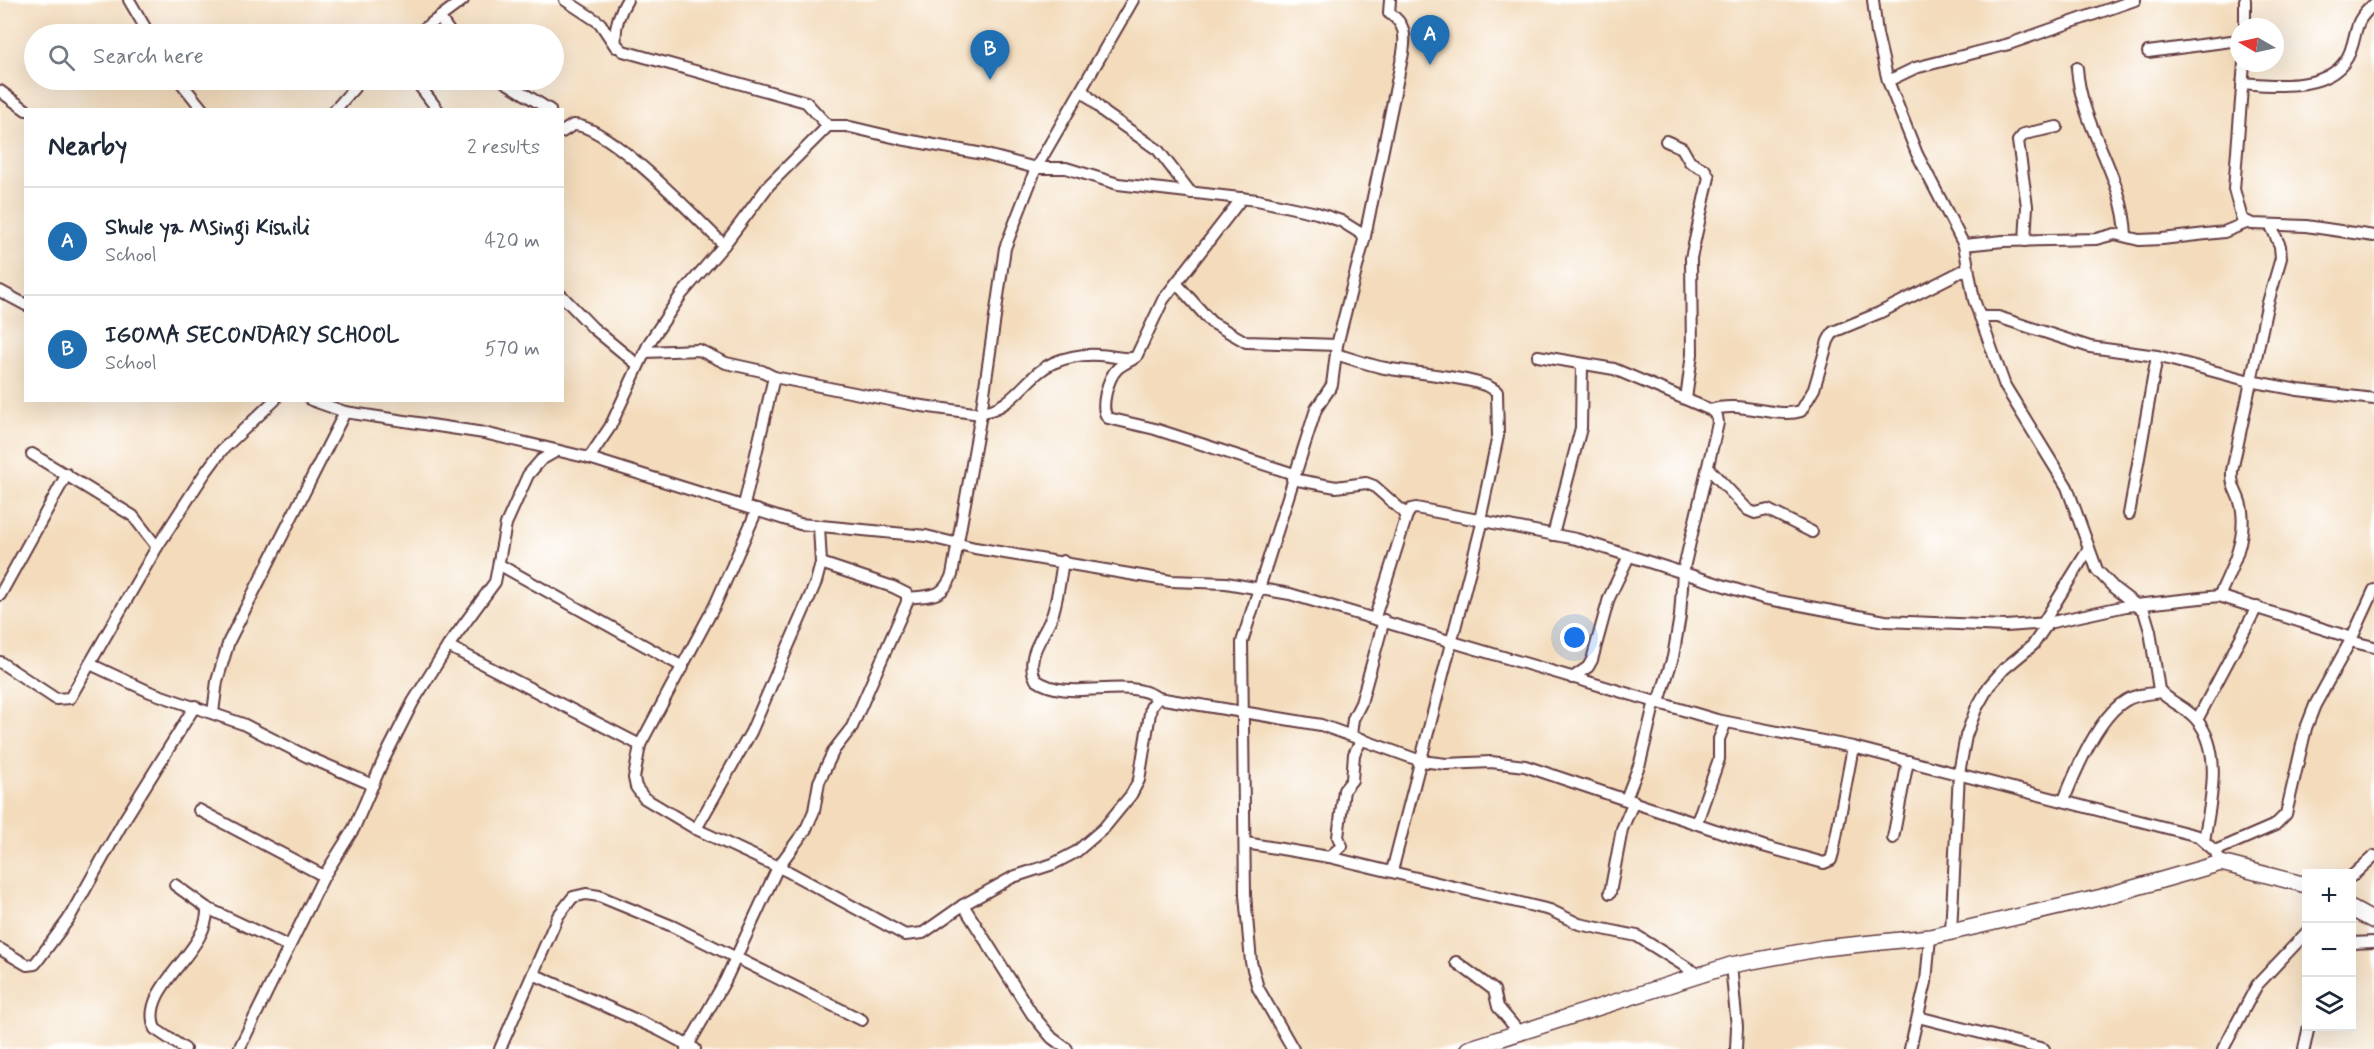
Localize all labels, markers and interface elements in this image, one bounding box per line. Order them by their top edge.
pin: A [1410,16,1450,65]
north arrow [2230,18,2284,72]
search box [24,24,564,90]
pin: B [970,31,1010,80]
icon: search [45,41,78,74]
text: Search here [93,43,204,71]
text: Nearby [48,130,127,164]
text: 2 results [467,134,540,161]
text: Shule ya Msingi Kishili [105,214,310,242]
text: A [61,228,74,255]
text: 420 m [484,228,540,255]
text: School [105,242,157,269]
text: IGOMA SECONDARY SCHOOL [105,322,400,350]
text: B [61,336,74,363]
text: 570 m [485,336,540,363]
text: School [105,350,157,377]
your location [1560,623,1589,652]
map controls [2302,869,2356,1031]
button: + [2302,869,2356,923]
button: − [2302,923,2356,977]
button: layers [2302,977,2356,1031]

